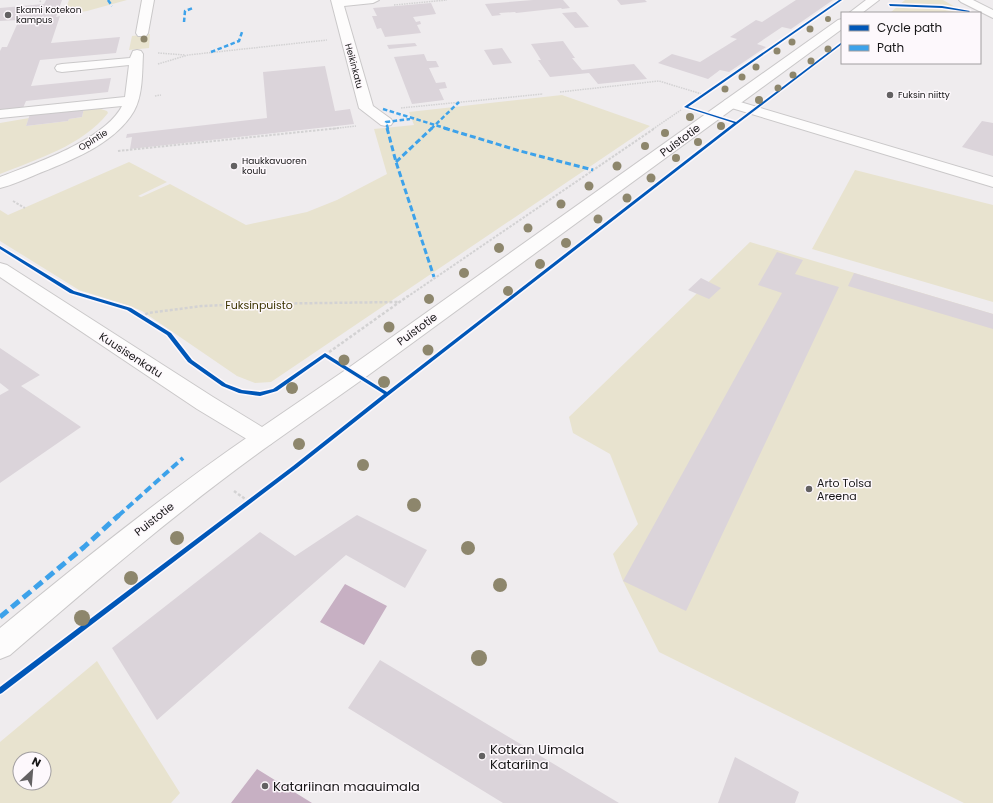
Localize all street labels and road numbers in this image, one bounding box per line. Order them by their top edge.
street label: Heikinkatu [342,42,366,90]
street label: Puistotie [657,120,704,160]
street label: Opintie [76,126,110,154]
street label: Puistotie [394,309,441,349]
street label: Kuusisenkatu [96,328,166,382]
street label: Puistotie [131,498,177,540]

